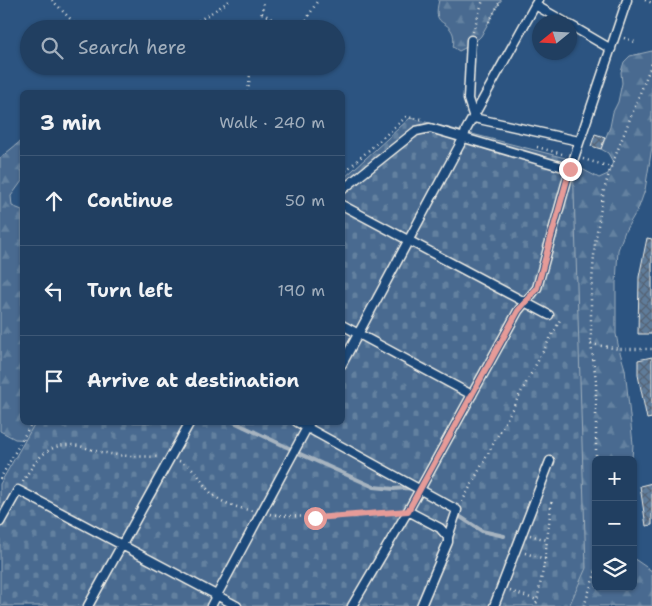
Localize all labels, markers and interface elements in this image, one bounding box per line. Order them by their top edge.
north arrow [532,15,577,60]
search box [20,20,345,75]
icon: search [38,34,66,62]
text: Search here [78,35,187,60]
text: 3 min [40,109,101,137]
text: Walk · 240 m [219,112,325,133]
route end [559,158,582,181]
icon: ahead [40,187,68,215]
text: Continue [87,188,173,213]
text: 50 m [285,190,325,211]
icon: left [40,277,68,305]
text: Turn left [87,278,173,303]
text: 190 m [278,280,325,301]
icon: arrive [40,367,68,395]
text: Arrive at destination [87,368,299,393]
map controls [592,456,637,591]
button: + [592,456,637,501]
button: − [592,501,637,546]
route start [304,507,327,530]
button: layers [592,546,637,591]

